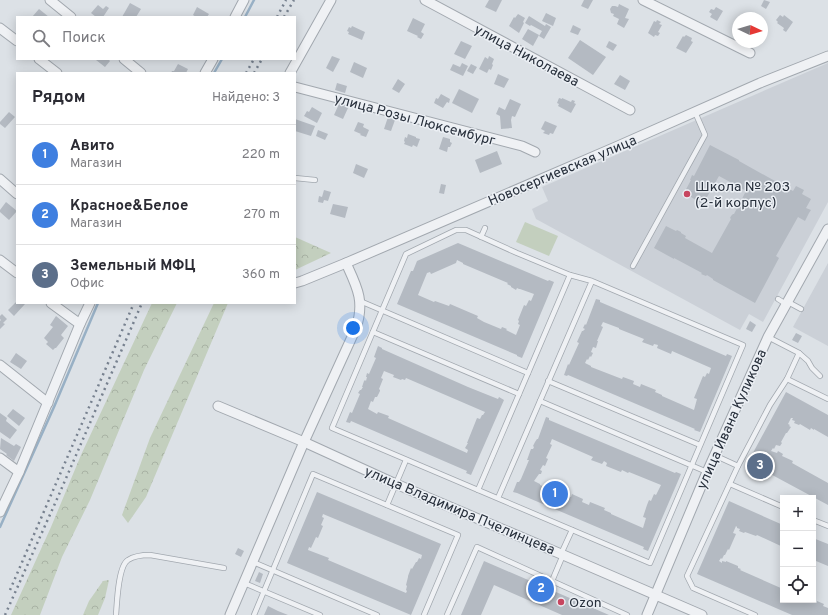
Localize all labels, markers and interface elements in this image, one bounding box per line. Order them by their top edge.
north arrow [732,12,768,48]
search box [16,16,296,60]
street label: улица Николаева [471,22,582,91]
icon: search [30,27,52,49]
text: Поиск [62,29,106,48]
text: Рядом [32,87,85,109]
text: Найдено: 3 [212,90,280,106]
street label: улица Розы Люксембург [332,91,497,150]
street label: Новосергиевская улица [486,132,639,210]
text: Авито [70,137,115,156]
text: 1 [42,147,48,163]
text: 220 m [242,147,280,163]
text: Магазин [70,156,122,172]
place label: Школа № 203 (2-й корпус) [695,179,790,212]
marker: Школа № 203 (2-й корпус) [682,189,692,199]
text: Красное&Белое [70,197,188,216]
text: 2 [41,207,49,223]
text: 270 m [243,207,280,223]
text: Магазин [70,216,122,232]
text: Земельный МФЦ [70,257,196,276]
text: 3 [41,267,49,283]
text: 360 m [242,267,280,283]
text: Офис [70,276,104,292]
your location [343,318,363,338]
street label: улица Ивана Куликова [694,347,771,492]
pin: 3 [747,451,773,481]
street label: улица Владимира Пчелинцева [362,463,557,559]
pin: 1 [542,479,568,509]
map controls [780,495,816,603]
button: + [780,495,816,531]
button: − [780,531,816,567]
button: locate [780,567,816,603]
pin: 2 [528,574,554,604]
place label: Ozon [569,595,602,612]
marker: Ozon [556,597,566,607]

